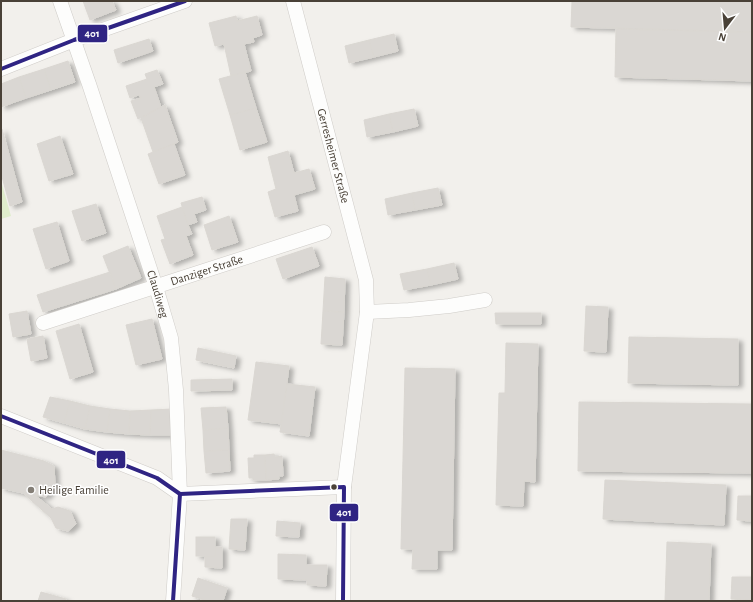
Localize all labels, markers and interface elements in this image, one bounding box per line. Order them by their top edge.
north arrow [705,8,745,48]
line badge: 401 [77,24,108,43]
text: 401 [84,28,100,39]
text: N [717,31,728,43]
street label: Gerresheimer Straße [315,107,352,204]
street label: Danziger Straße [169,253,244,287]
street label: Claudiweg [145,269,171,319]
line badge: 401 [96,450,126,469]
text: 401 [103,455,119,466]
unlabelled marker [329,482,339,492]
place label: Heilige Familie [39,484,109,496]
marker: Heilige Familie [26,485,36,495]
line badge: 401 [329,503,359,522]
text: 401 [336,507,352,518]

